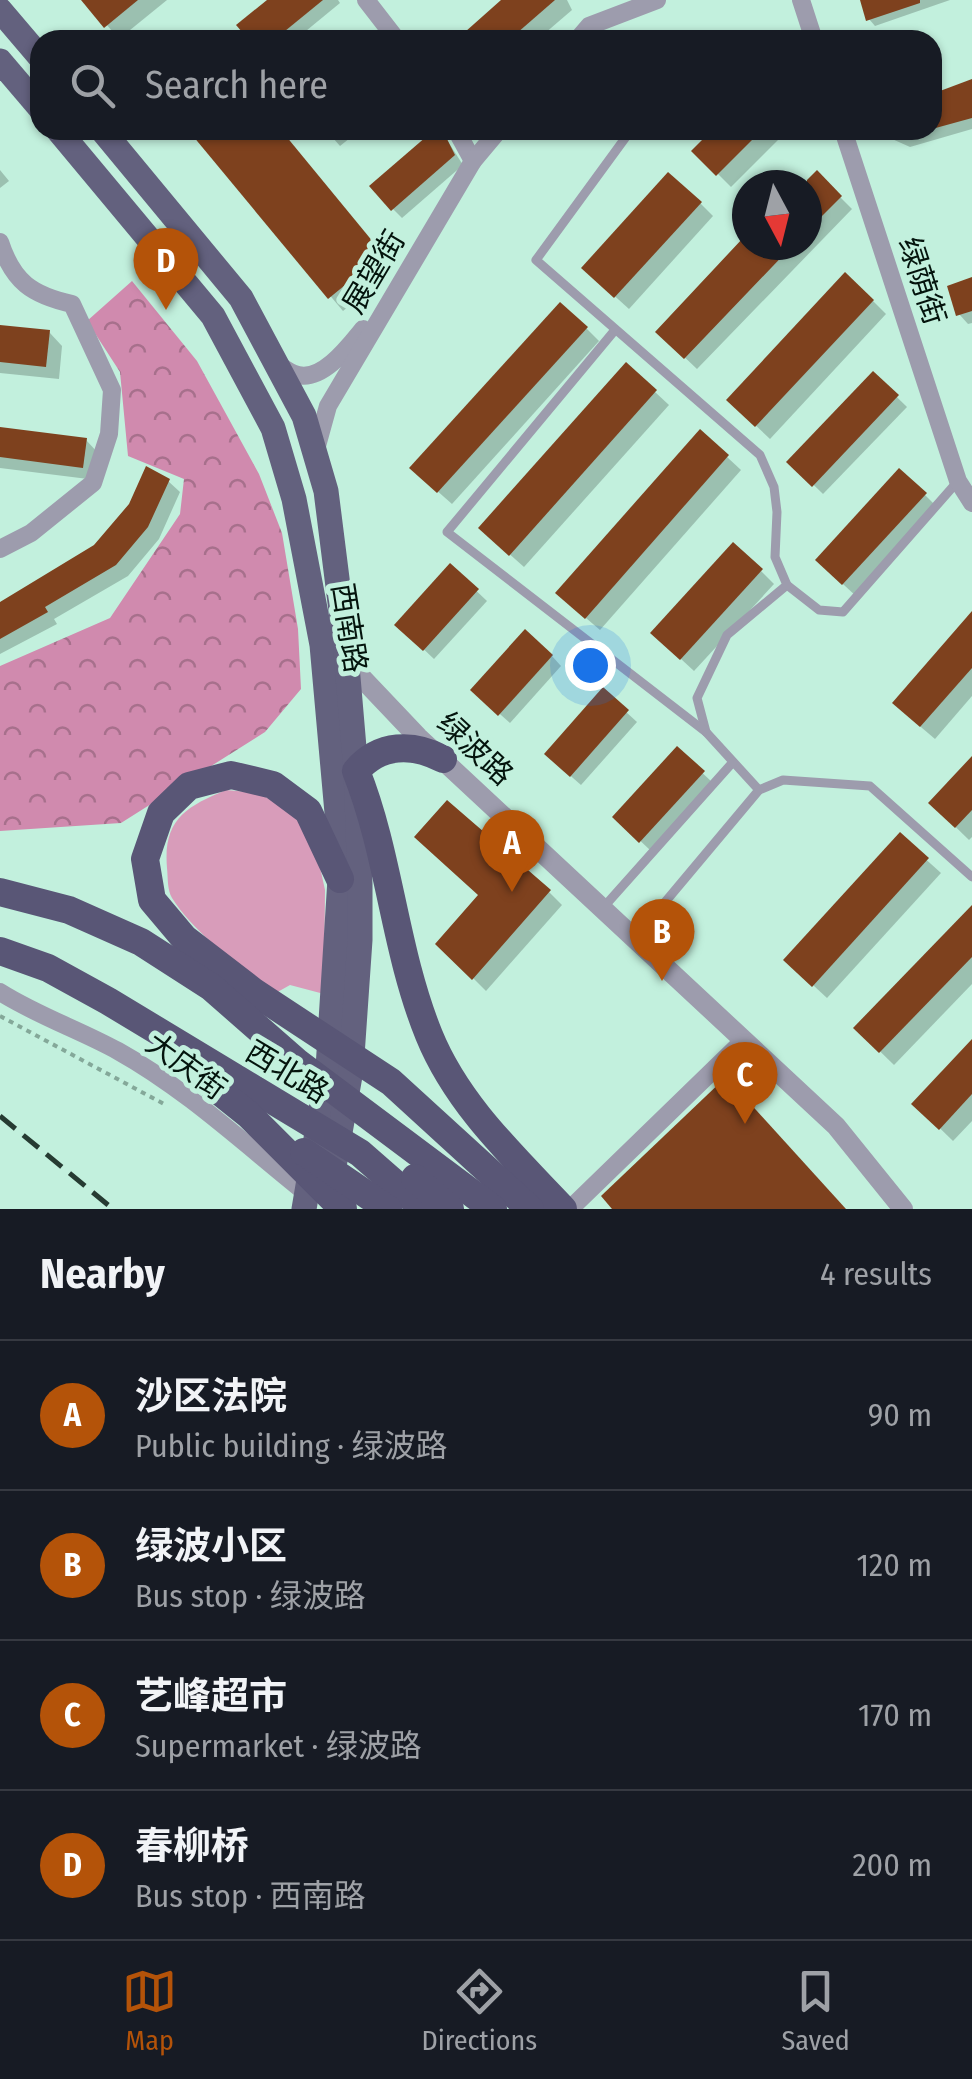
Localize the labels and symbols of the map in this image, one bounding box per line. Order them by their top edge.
north arrow [732,170,822,260]
street label: 展望街 [335,224,413,320]
pin: D [134,228,198,310]
street label: 绿荫街 [891,233,953,329]
street label: 西南路 [324,581,374,675]
your location [565,640,616,691]
street label: 绿波路 [430,705,520,793]
pin: A [480,810,544,892]
pin: B [630,898,694,981]
street label: 大庆街 [139,1025,233,1107]
street label: 西北路 [239,1033,335,1111]
pin: C [712,1042,778,1124]

